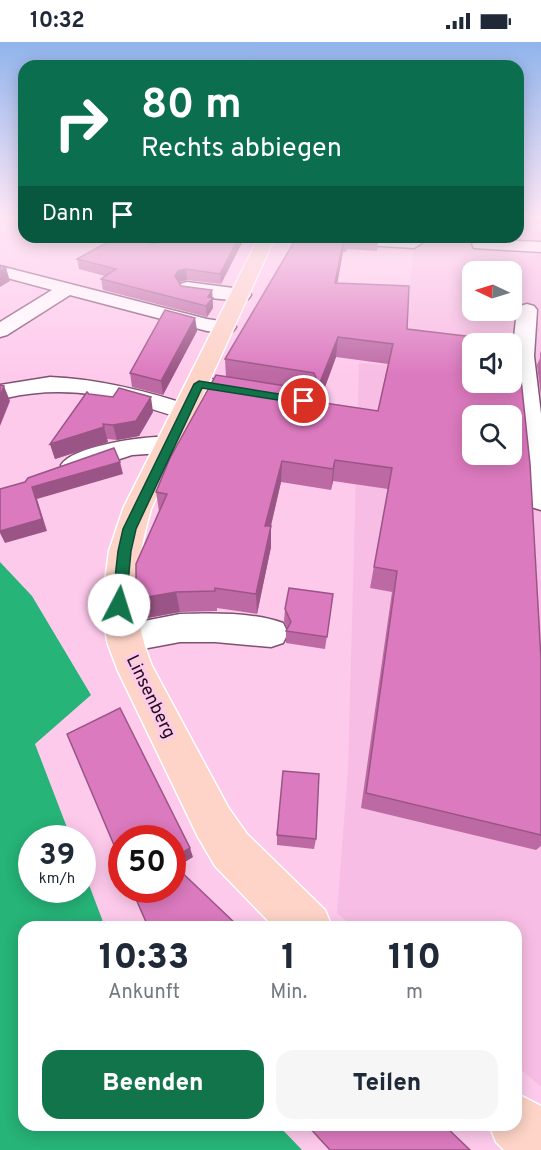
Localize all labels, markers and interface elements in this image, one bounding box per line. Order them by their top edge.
text: 10:32 [30,8,85,35]
text: 80 m [141,80,242,133]
icon: right [42,84,120,162]
text: Rechts abbiegen [141,132,342,166]
icon: arrive [106,198,139,231]
text: Dann [42,201,94,228]
north arrow [462,261,522,321]
map controls [462,261,522,465]
button: sound [462,333,522,393]
pin [278,375,329,426]
icon: arrive [287,384,320,417]
button: search [462,405,522,465]
position arrow [87,573,151,637]
street label: Linsenberg [120,652,180,742]
speed limit sign: 50 [108,825,186,903]
text: 39 [39,838,75,875]
text: km/h [39,870,75,889]
text: 10:33 [99,936,189,982]
text: 1 [281,936,296,982]
text: 110 [388,936,441,982]
text: Ankunft [108,980,180,1006]
text: Min. [270,980,307,1006]
text: m [406,980,423,1006]
button: Beenden [42,1050,264,1119]
button: Teilen [276,1050,498,1119]

